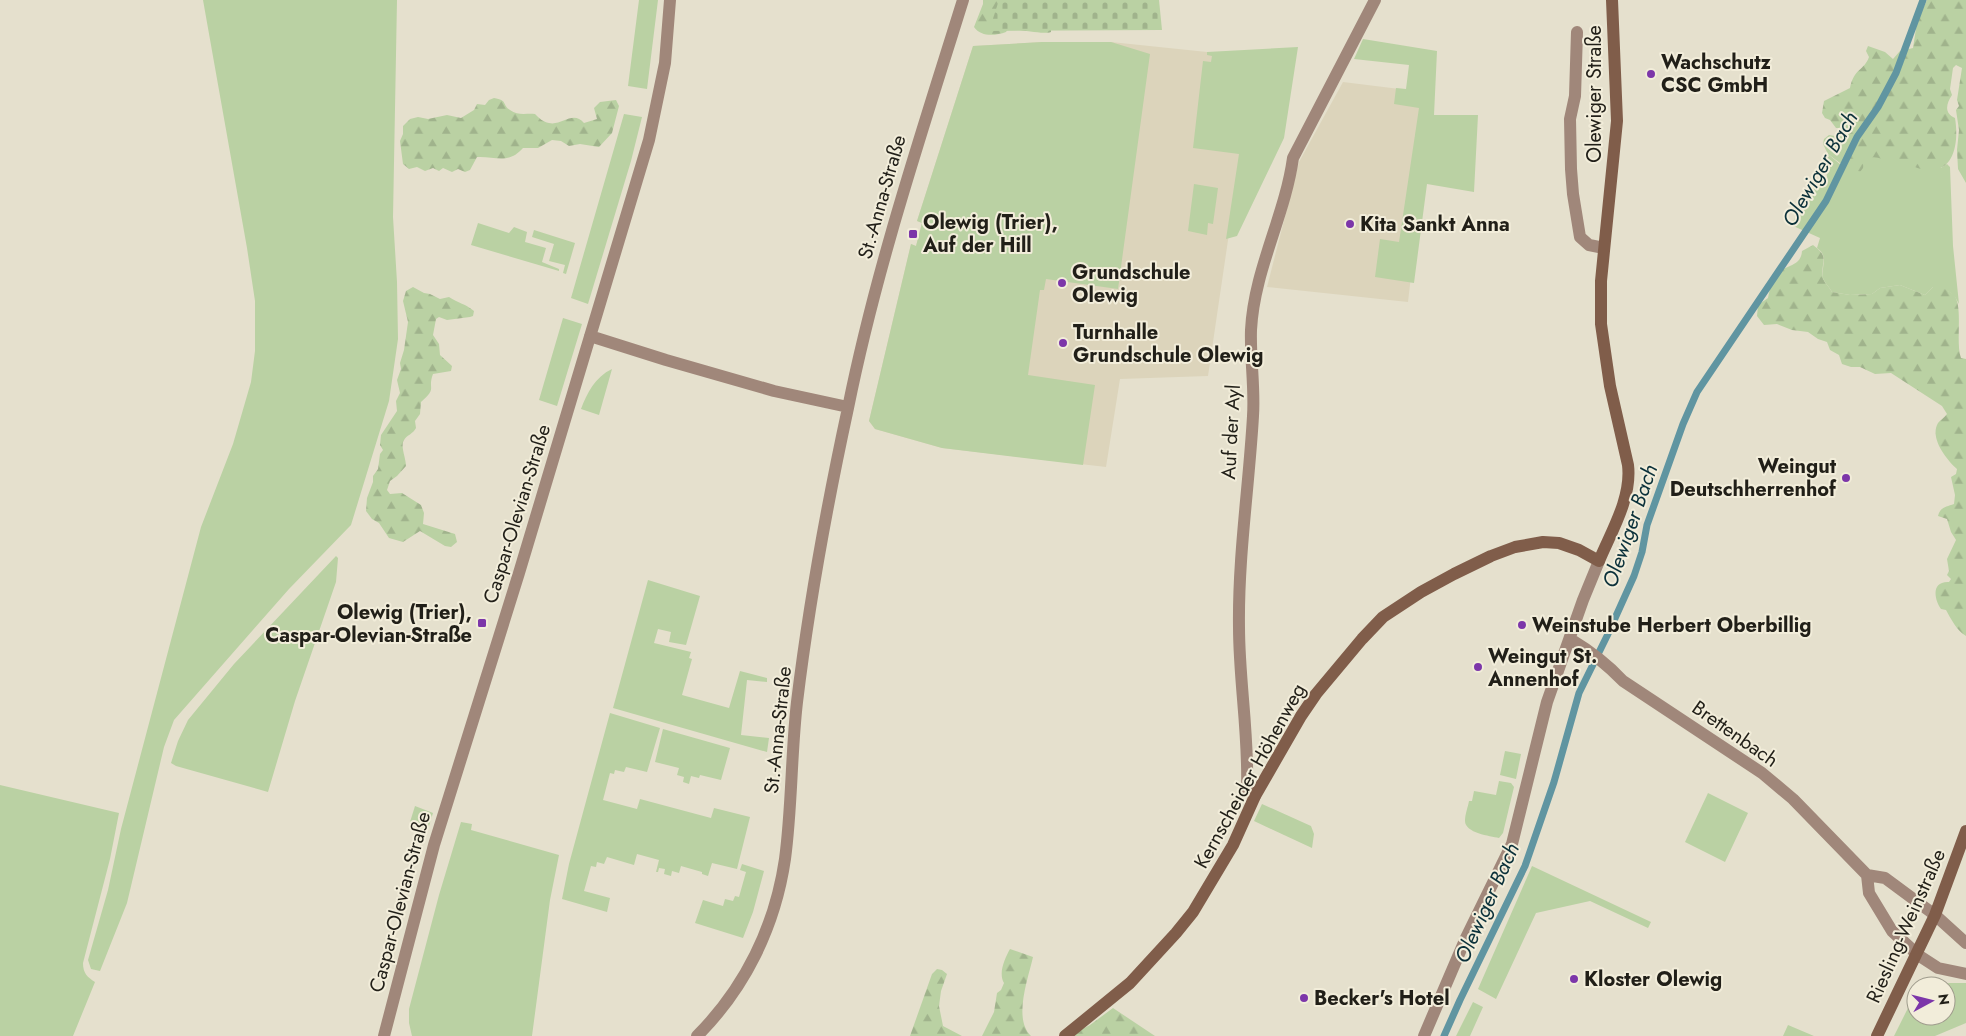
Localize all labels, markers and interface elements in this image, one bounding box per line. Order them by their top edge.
street label: Olewiger Straße [1580,25,1609,163]
place label: Wachschutz CSC GmbH [1661,48,1772,100]
marker: Wachschutz CSC GmbH [1645,68,1657,80]
water label: Olewiger Bach [1775,106,1865,232]
street label: St.-Anna-Straße [850,132,914,262]
place label: Olewig (Trier), Auf der Hill [922,208,1058,260]
place label: Kita Sankt Anna [1360,210,1510,239]
marker: Kita Sankt Anna [1344,218,1356,230]
marker: Olewig (Trier), Auf der Hill [907,228,919,240]
place label: Grundschule Olewig [1072,258,1191,310]
marker: Grundschule Olewig [1056,277,1068,289]
place label: Turnhalle Grundschule Olewig [1073,318,1264,370]
marker: Turnhalle Grundschule Olewig [1057,337,1069,349]
street label: Auf der Ayl [1214,384,1248,480]
street label: Caspar-Olevian-Straße [476,421,558,607]
place label: Weingut Deutschherrenhof [1670,452,1837,504]
water label: Olewiger Bach [1595,460,1665,592]
marker: Weingut Deutschherrenhof [1840,472,1852,484]
place label: Olewig (Trier), Caspar-Olevian-Straße [265,598,472,650]
place label: Weinstube Herbert Oberbillig [1532,611,1812,640]
marker: Olewig (Trier), Caspar-Olevian-Straße [476,617,488,629]
marker: Weinstube Herbert Oberbillig [1516,619,1528,631]
place label: Weingut St. Annenhof [1487,642,1598,694]
marker: Weingut St. Annenhof [1472,661,1484,673]
street label: St.-Anna-Straße [757,665,799,795]
street label: Kernscheider Höhenweg [1187,678,1313,874]
street label: Brettenbach [1686,694,1784,774]
street label: Caspar-Olevian-Straße [362,808,438,996]
water label: Olewiger Bach [1447,838,1527,968]
street label: Riesling-Weinstraße [1859,844,1953,1008]
place label: Kloster Olewig [1584,965,1722,994]
marker: Kloster Olewig [1568,973,1580,985]
north arrow [1906,976,1956,1026]
place label: Becker's Hotel [1314,984,1450,1013]
marker: Becker's Hotel [1298,992,1310,1004]
text: N [1933,993,1955,1006]

